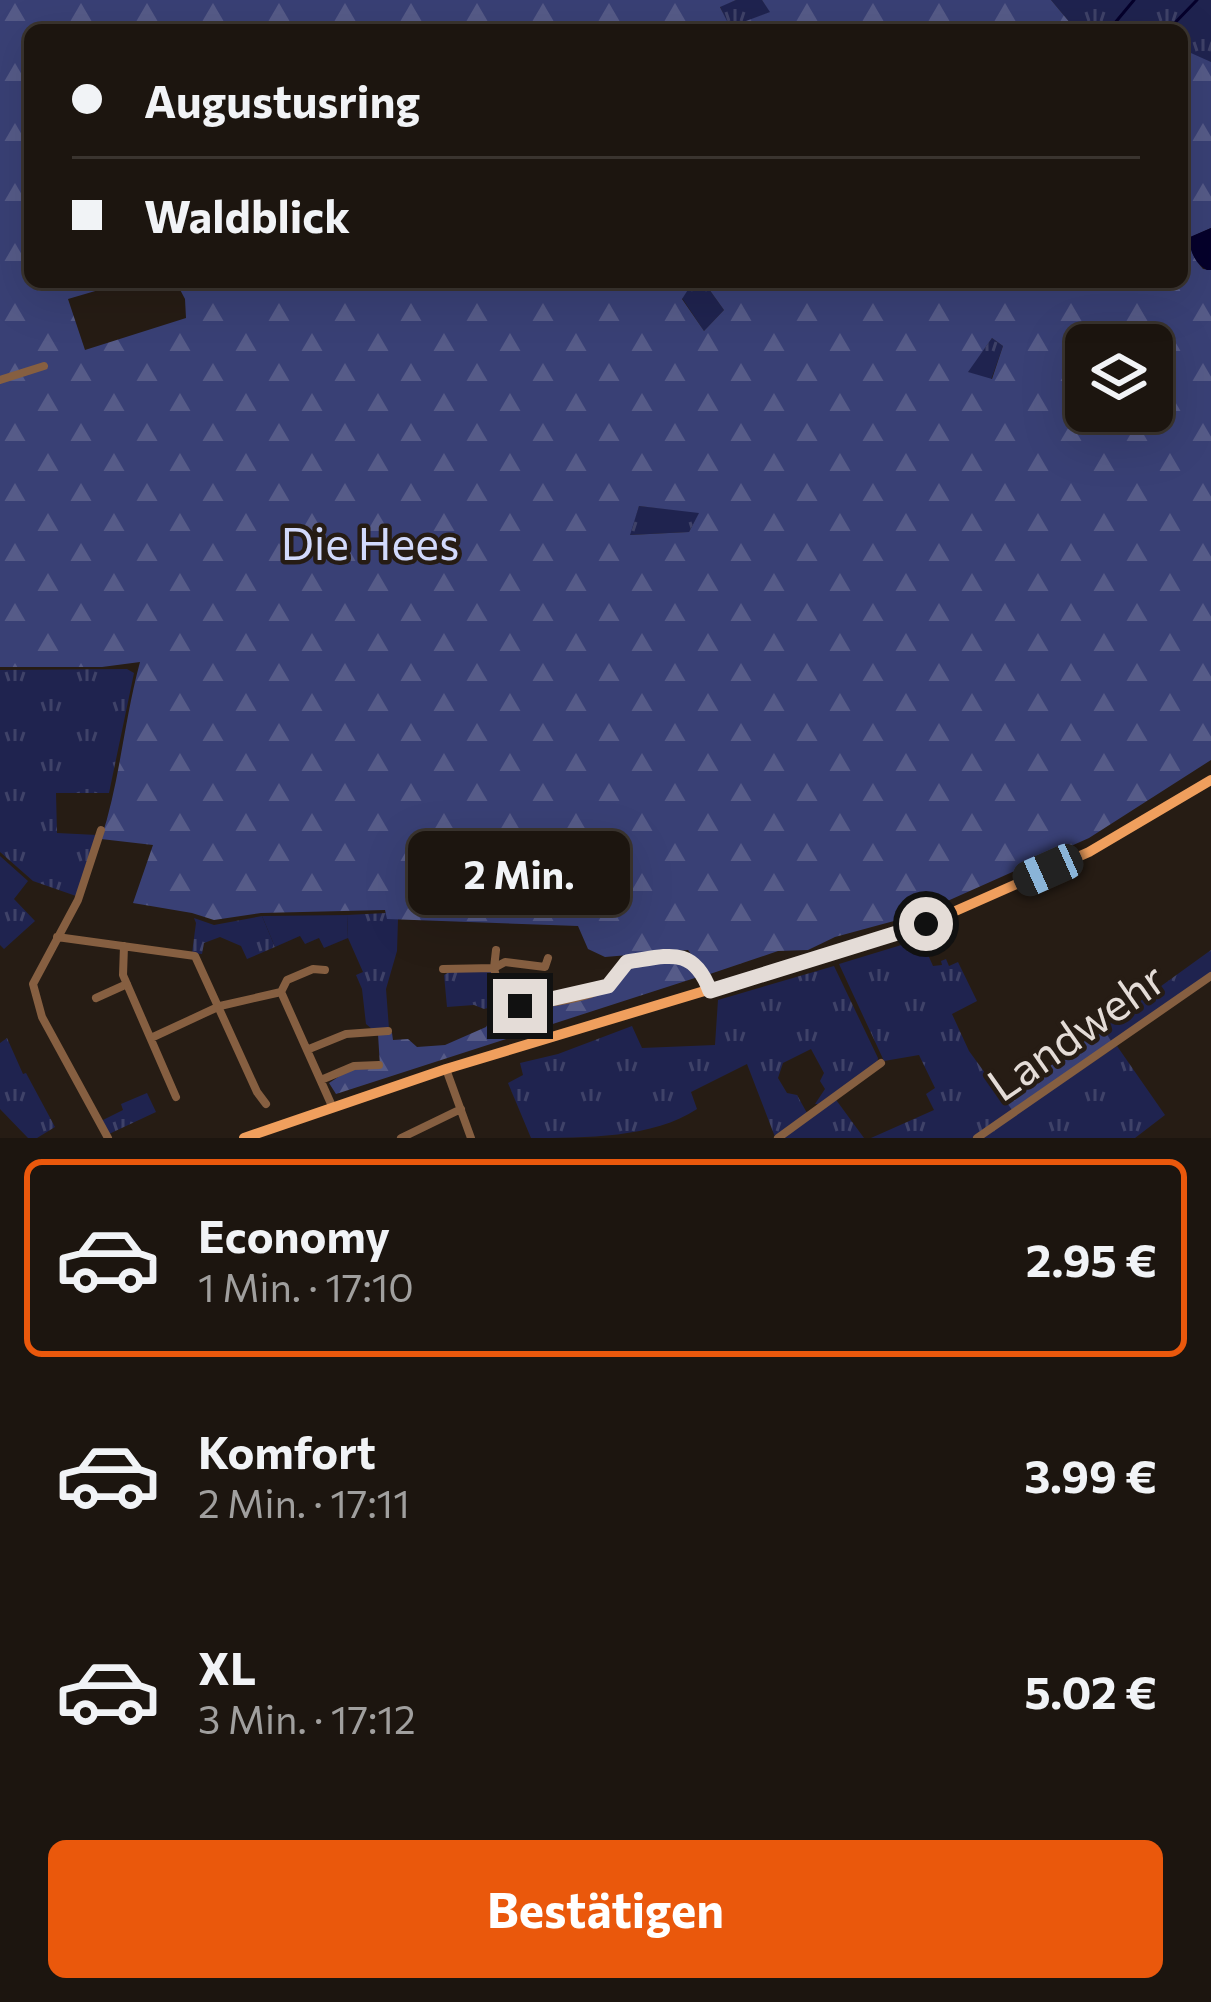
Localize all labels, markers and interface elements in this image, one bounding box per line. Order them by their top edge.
text: Augustusring [144,72,420,127]
text: Waldblick [144,187,350,242]
map controls [1065,324,1173,432]
button: layers [1065,324,1173,432]
park label: Die Hees [281,514,459,569]
callout: 2 Min. [409,832,631,916]
car [1008,839,1088,901]
text: 2 Min. [464,849,574,897]
route start [899,897,953,951]
street label: Landwehr [976,949,1174,1111]
route end [493,979,547,1033]
icon: car [54,1204,162,1312]
text: Economy [198,1207,390,1262]
text: 2.95 € [1026,1231,1157,1286]
text: 1 Min. · 17:10 [198,1262,414,1310]
icon: car [54,1420,162,1528]
text: Komfort [198,1423,376,1478]
text: 3.99 € [1024,1447,1157,1502]
text: 2 Min. · 17:11 [198,1478,410,1526]
icon: car [54,1636,162,1744]
text: XL [198,1639,256,1694]
text: 5.02 € [1025,1663,1157,1718]
text: 3 Min. · 17:12 [198,1694,416,1742]
button: Bestätigen [48,1840,1163,1978]

